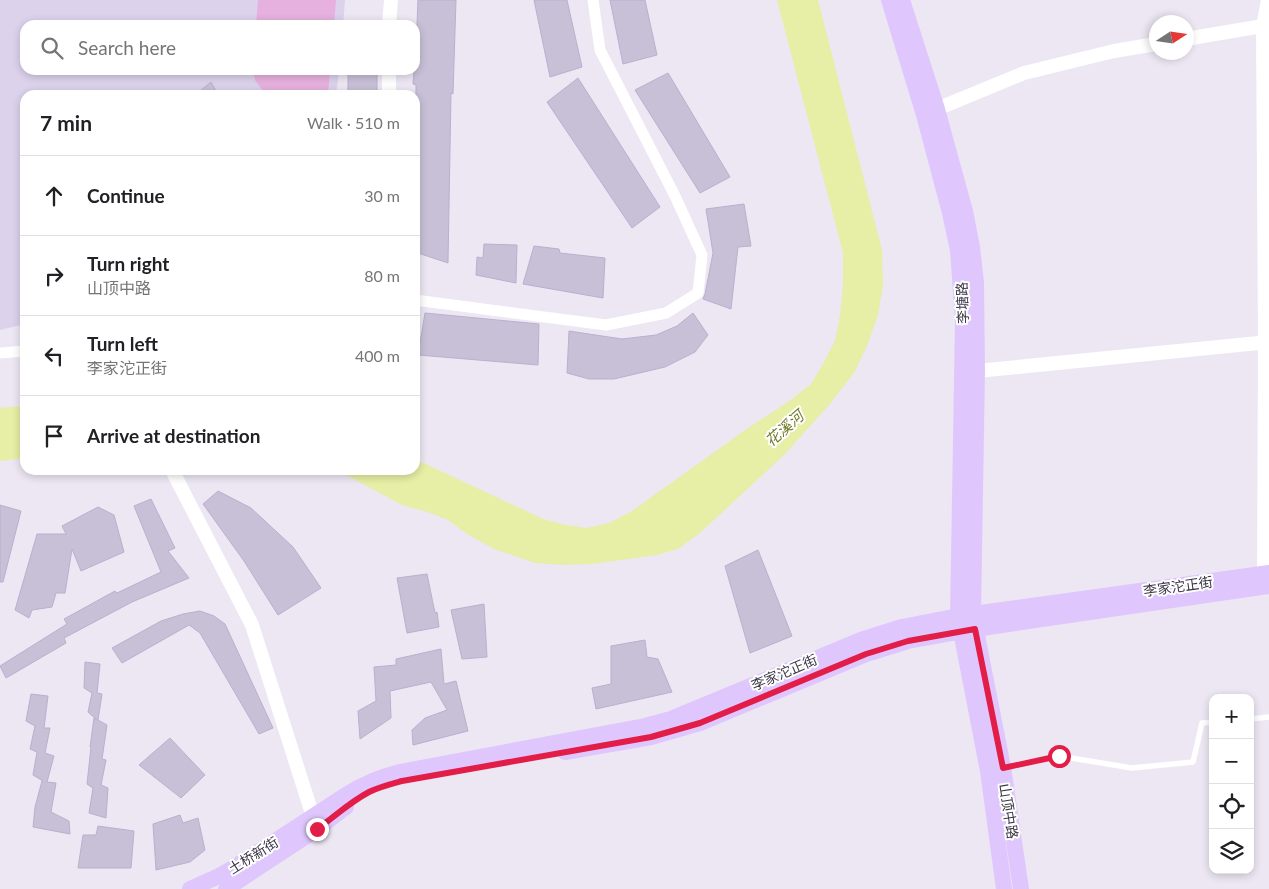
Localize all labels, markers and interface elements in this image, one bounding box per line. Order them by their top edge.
north arrow [1149,15,1194,60]
search box [20,20,420,75]
icon: search [38,34,66,62]
text: Search here [78,36,176,59]
text: 7 min [40,110,92,135]
text: Walk · 510 m [307,113,400,132]
icon: ahead [40,182,68,210]
text: Continue [87,184,165,207]
text: 30 m [364,186,400,205]
text: Turn right [87,252,169,275]
icon: right [40,262,68,290]
text: 80 m [364,266,400,285]
text: 山顶中路 [87,278,151,297]
street label: 李塘路 [953,282,971,324]
text: Turn left [87,332,158,355]
icon: left [40,342,68,370]
text: 400 m [355,346,400,365]
text: 李家沱正街 [87,358,167,377]
water label: 花溪河 [761,404,809,450]
icon: arrive [40,422,68,450]
text: Arrive at destination [87,424,260,447]
street label: 李家沱正街 [1142,573,1214,599]
street label: 李家沱正街 [748,651,820,693]
map controls [1209,694,1254,874]
button: + [1209,694,1254,739]
button: − [1209,739,1254,784]
route start [1048,745,1071,768]
street label: 山顶中路 [996,782,1022,840]
button: locate [1209,784,1254,829]
route end [306,818,329,841]
button: layers [1209,829,1254,874]
street label: 土桥新街 [225,833,281,877]

